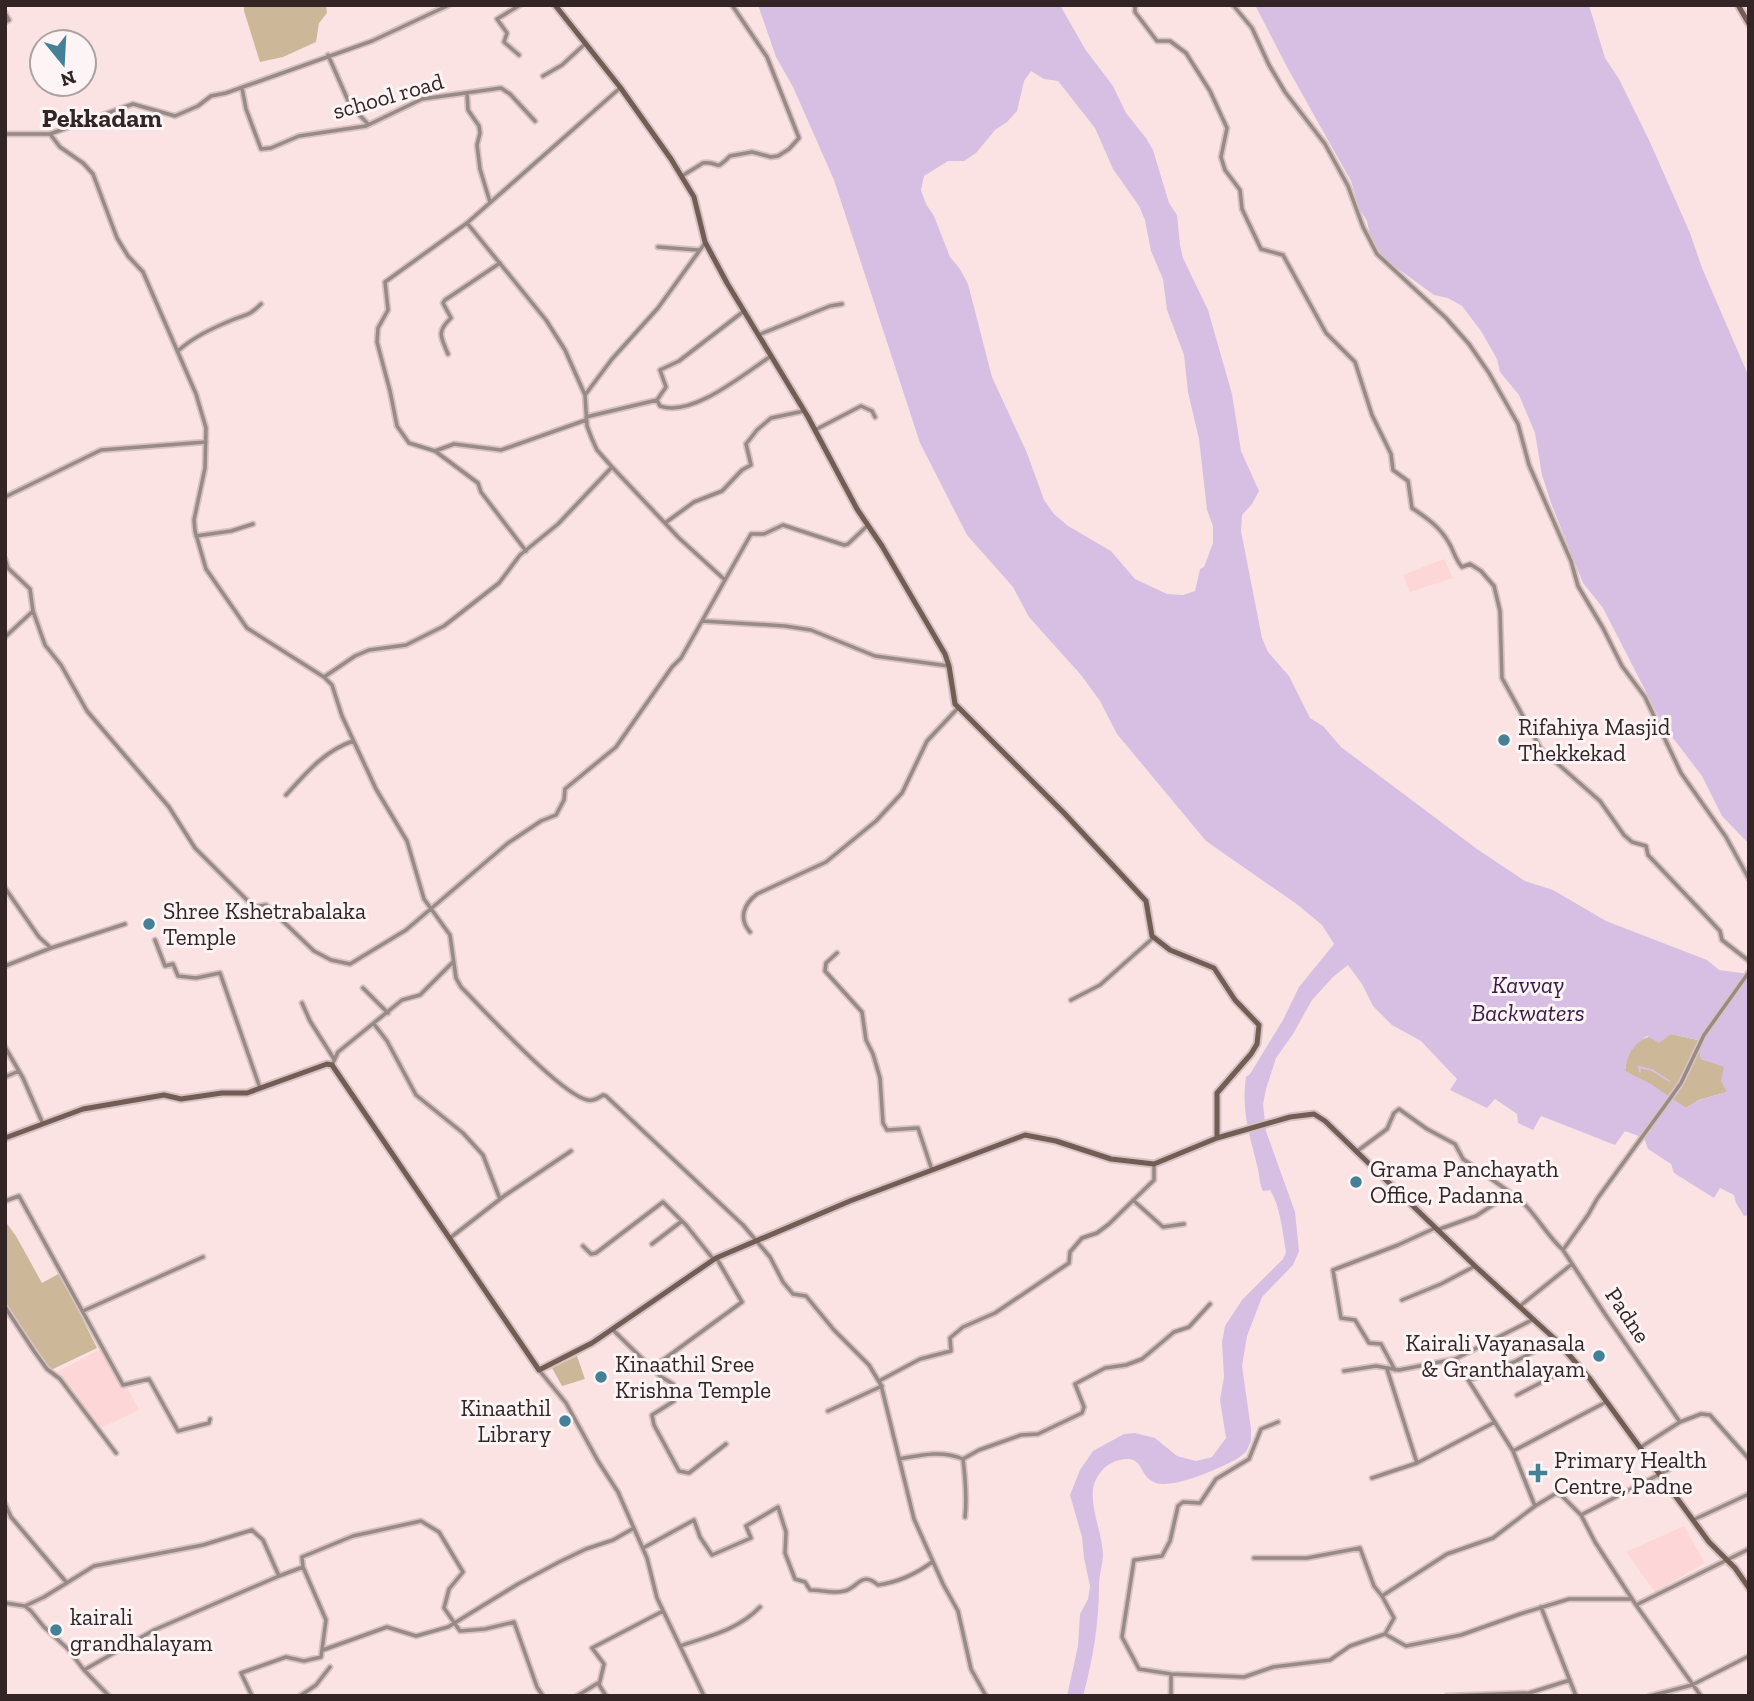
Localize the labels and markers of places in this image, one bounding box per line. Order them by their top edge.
place label: Rifahiya Masjid Thekkekad [1518,713,1671,767]
marker: Rifahiya Masjid Thekkekad [1496,732,1512,748]
place label: Shree Kshetrabalaka Temple [163,897,366,951]
marker: Shree Kshetrabalaka Temple [141,916,157,932]
place label: Grama Panchayath Office, Padanna [1370,1155,1559,1209]
marker: Grama Panchayath Office, Padanna [1348,1174,1364,1190]
place label: Kairali Vayanasala & Granthalayam [1405,1329,1585,1383]
marker: Kairali Vayanasala & Granthalayam [1591,1348,1607,1364]
place label: Kinaathil Sree Krishna Temple [615,1350,771,1404]
marker: Kinaathil Sree Krishna Temple [593,1369,609,1385]
place label: Kinaathil Library [460,1394,551,1448]
marker: Kinaathil Library [557,1413,573,1429]
place label: Primary Health Centre, Padne [1554,1446,1707,1500]
marker: Primary Health Centre, Padne [1528,1463,1548,1483]
place label: kairali grandhalayam [70,1603,213,1657]
marker: kairali grandhalayam [48,1622,64,1638]

